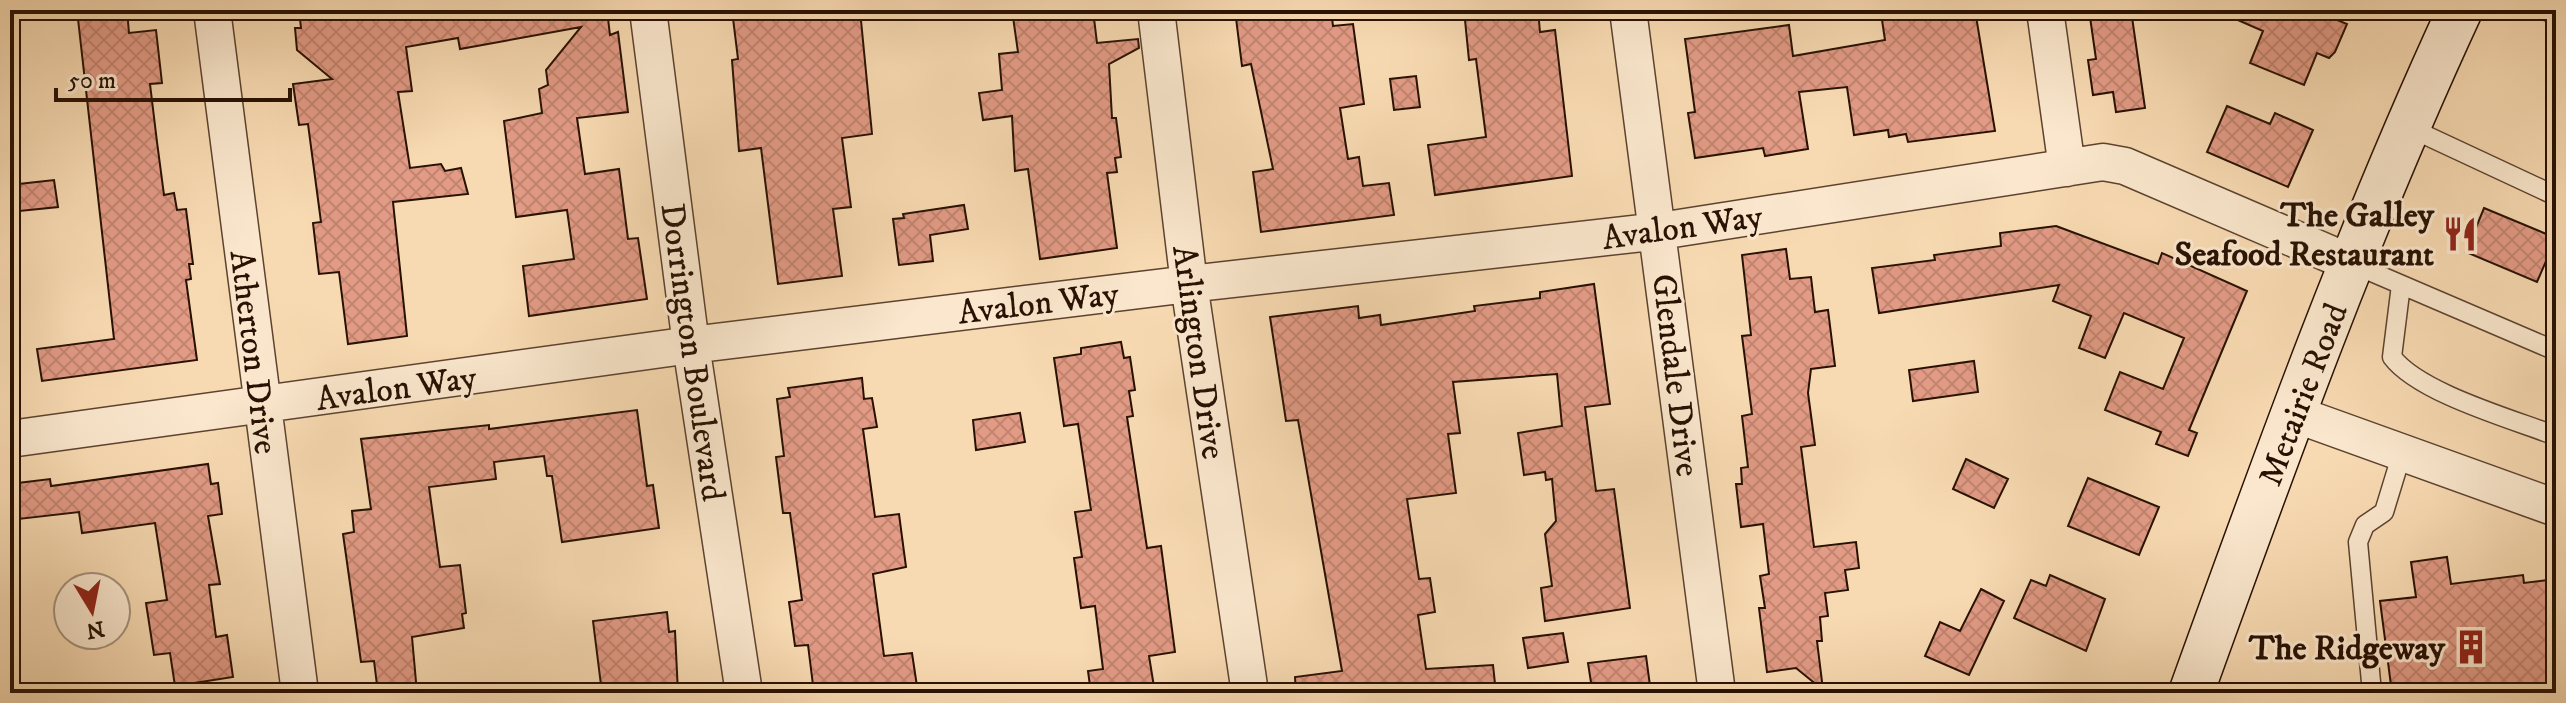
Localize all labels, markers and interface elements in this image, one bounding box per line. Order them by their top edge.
scale bar [56,52,290,102]
text: 50 m [68,66,116,96]
place label: The Galley Seafood Restaurant [2174,195,2435,276]
street label: Avalon Way [1599,196,1766,260]
street label: Dorrington Boulevard [650,201,734,504]
restaurant icon: The Galley Seafood Restaurant [2441,215,2479,253]
street label: Arlington Drive [1162,243,1234,462]
street label: Atherton Drive [220,248,286,457]
street label: Glendale Drive [1642,271,1708,479]
street label: Avalon Way [955,273,1122,335]
street label: Metairie Road [2250,298,2358,492]
street label: Avalon Way [313,357,480,421]
north arrow [52,571,132,651]
text: N [84,614,106,644]
place label: The Ridgeway [2248,628,2446,670]
building icon: The Ridgeway [2452,628,2490,666]

